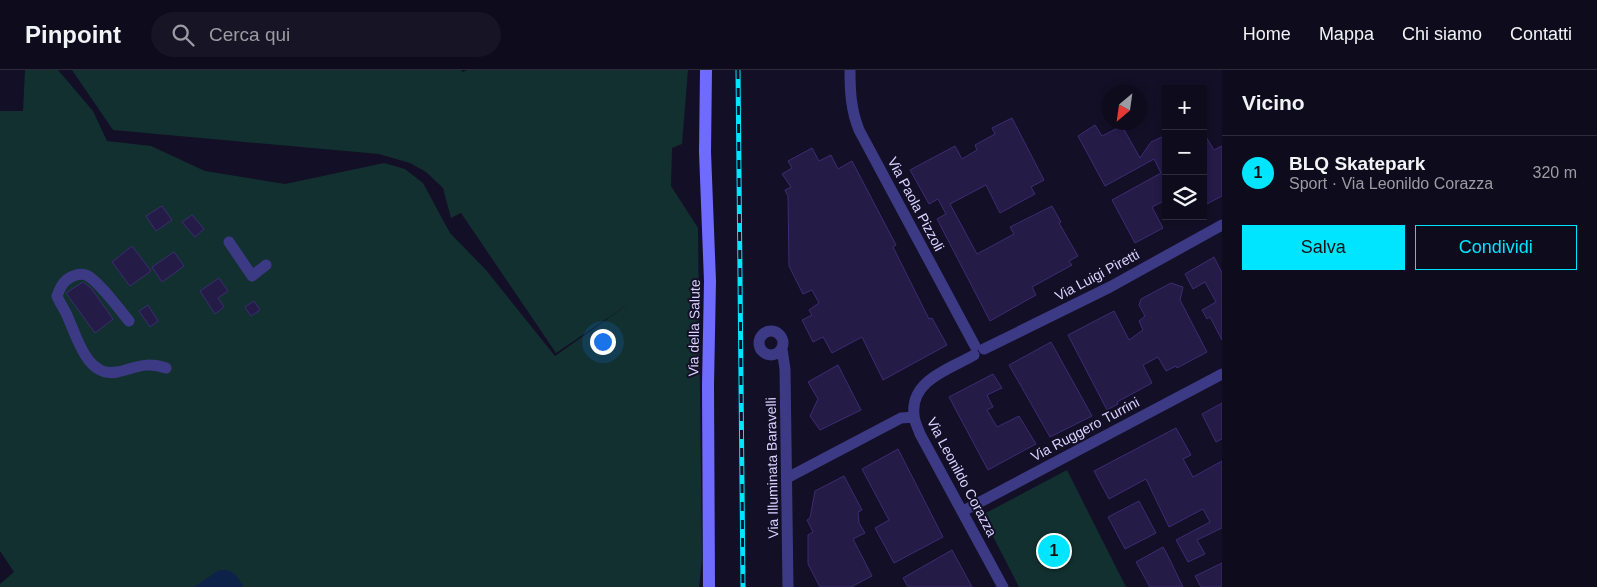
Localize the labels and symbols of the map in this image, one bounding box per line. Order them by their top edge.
north arrow [1102,85,1147,130]
street label: Via Paola Pizzoli [885,154,947,254]
street label: Via Luigi Piretti [1052,246,1142,304]
street label: Via della Salute [685,279,703,377]
your location [590,329,616,355]
street label: Via Ruggero Turrini [1028,394,1142,464]
street label: Via Illuminata Baravelli [763,397,781,539]
street label: Via Leonildo Corazza [924,415,1000,540]
pin: 1 [1038,532,1070,570]

